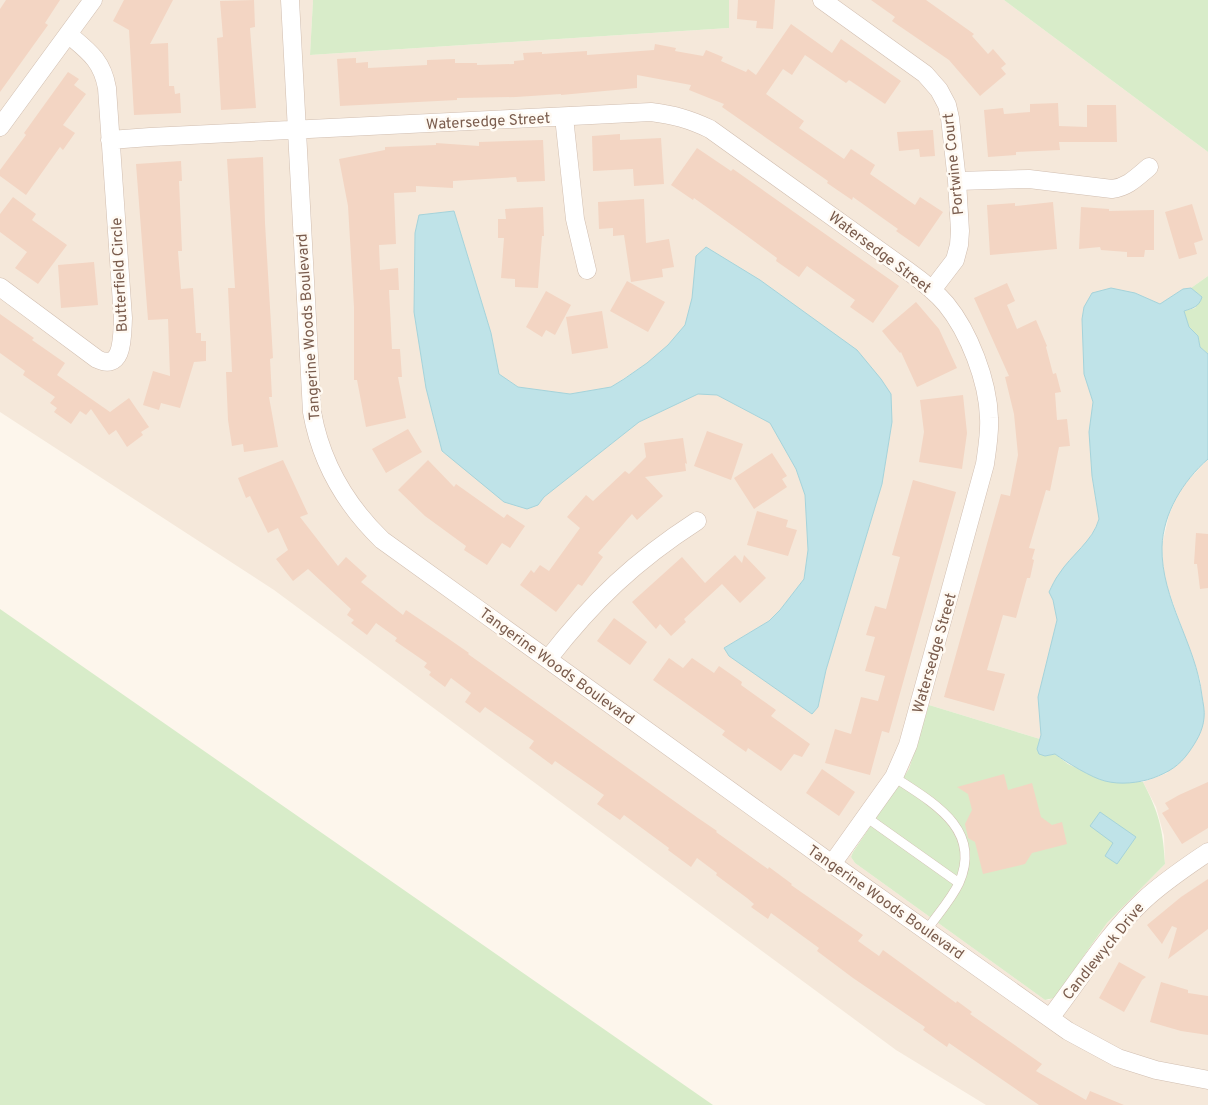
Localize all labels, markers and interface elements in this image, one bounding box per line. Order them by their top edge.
street label: Watersedge Street [426,110,551,135]
street label: Portwine Court [940,112,969,216]
street label: Watersedge Street [824,208,934,298]
street label: Butterfield Circle [108,217,133,333]
street label: Tangerine Woods Boulevard [293,233,325,421]
street label: Watersedge Street [909,591,962,716]
street label: Tangerine Woods Boulevard [475,605,637,730]
street label: Tangerine Woods Boulevard [803,842,967,965]
street label: Candlewyck Drive [1059,899,1149,1004]

